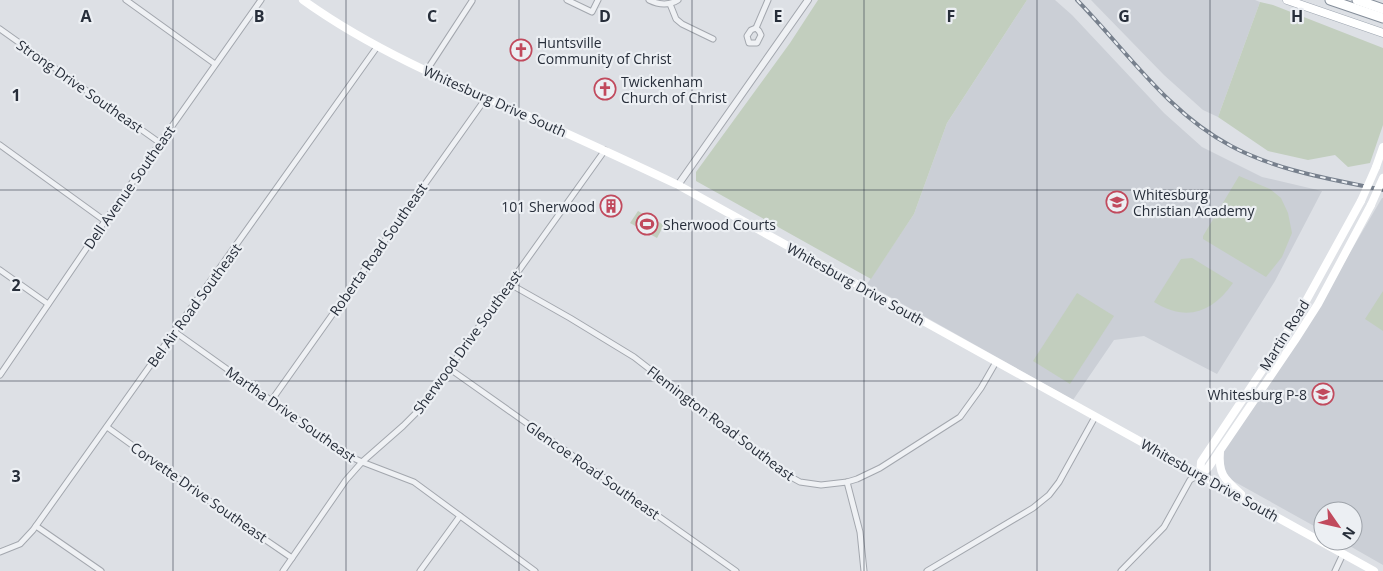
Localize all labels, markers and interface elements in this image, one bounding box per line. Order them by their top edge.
text: A [80,5,92,27]
text: B [254,5,264,27]
text: C [427,5,437,27]
text: D [599,5,611,27]
text: E [774,5,783,27]
text: F [947,5,955,27]
text: G [1118,5,1130,27]
text: H [1291,5,1303,27]
place label: Huntsville Community of Christ [537,33,672,68]
street label: Strong Drive Southeast [13,35,147,137]
church icon: Huntsville Community of Christ [509,38,533,62]
street label: Whitesburg Drive South [420,61,570,141]
place label: Twickenham Church of Christ [621,72,727,107]
church icon: Twickenham Church of Christ [593,77,617,101]
text: 1 [11,84,21,106]
street label: Dell Avenue Southeast [79,121,179,253]
street label: Roberta Road Southeast [325,179,431,319]
place label: Whitesburg Christian Academy [1133,185,1256,220]
school or university icon: Whitesburg Christian Academy [1105,190,1129,214]
building icon: 101 Sherwood [599,194,623,218]
place label: 101 Sherwood [501,197,595,216]
sports icon: Sherwood Courts [635,212,659,236]
place label: Sherwood Courts [663,215,776,234]
street label: Whitesburg Drive South [784,238,928,330]
street label: Bel Air Road Southeast [143,239,245,371]
street label: Sherwood Drive Southeast [408,266,526,418]
text: 2 [11,274,21,296]
street label: Martin Road [1255,296,1313,374]
street label: Flemington Road Southeast [644,361,798,485]
street label: Martha Drive Southeast [222,362,360,466]
school or university icon: Whitesburg P-8 [1311,382,1335,406]
place label: Whitesburg P-8 [1207,385,1307,404]
street label: Glencoe Road Southeast [522,417,664,523]
street label: Whitesburg Drive South [1138,434,1282,526]
street label: Corvette Drive Southeast [127,438,271,546]
text: 3 [11,465,21,487]
north arrow [1313,501,1363,551]
text: N [1338,524,1360,544]

